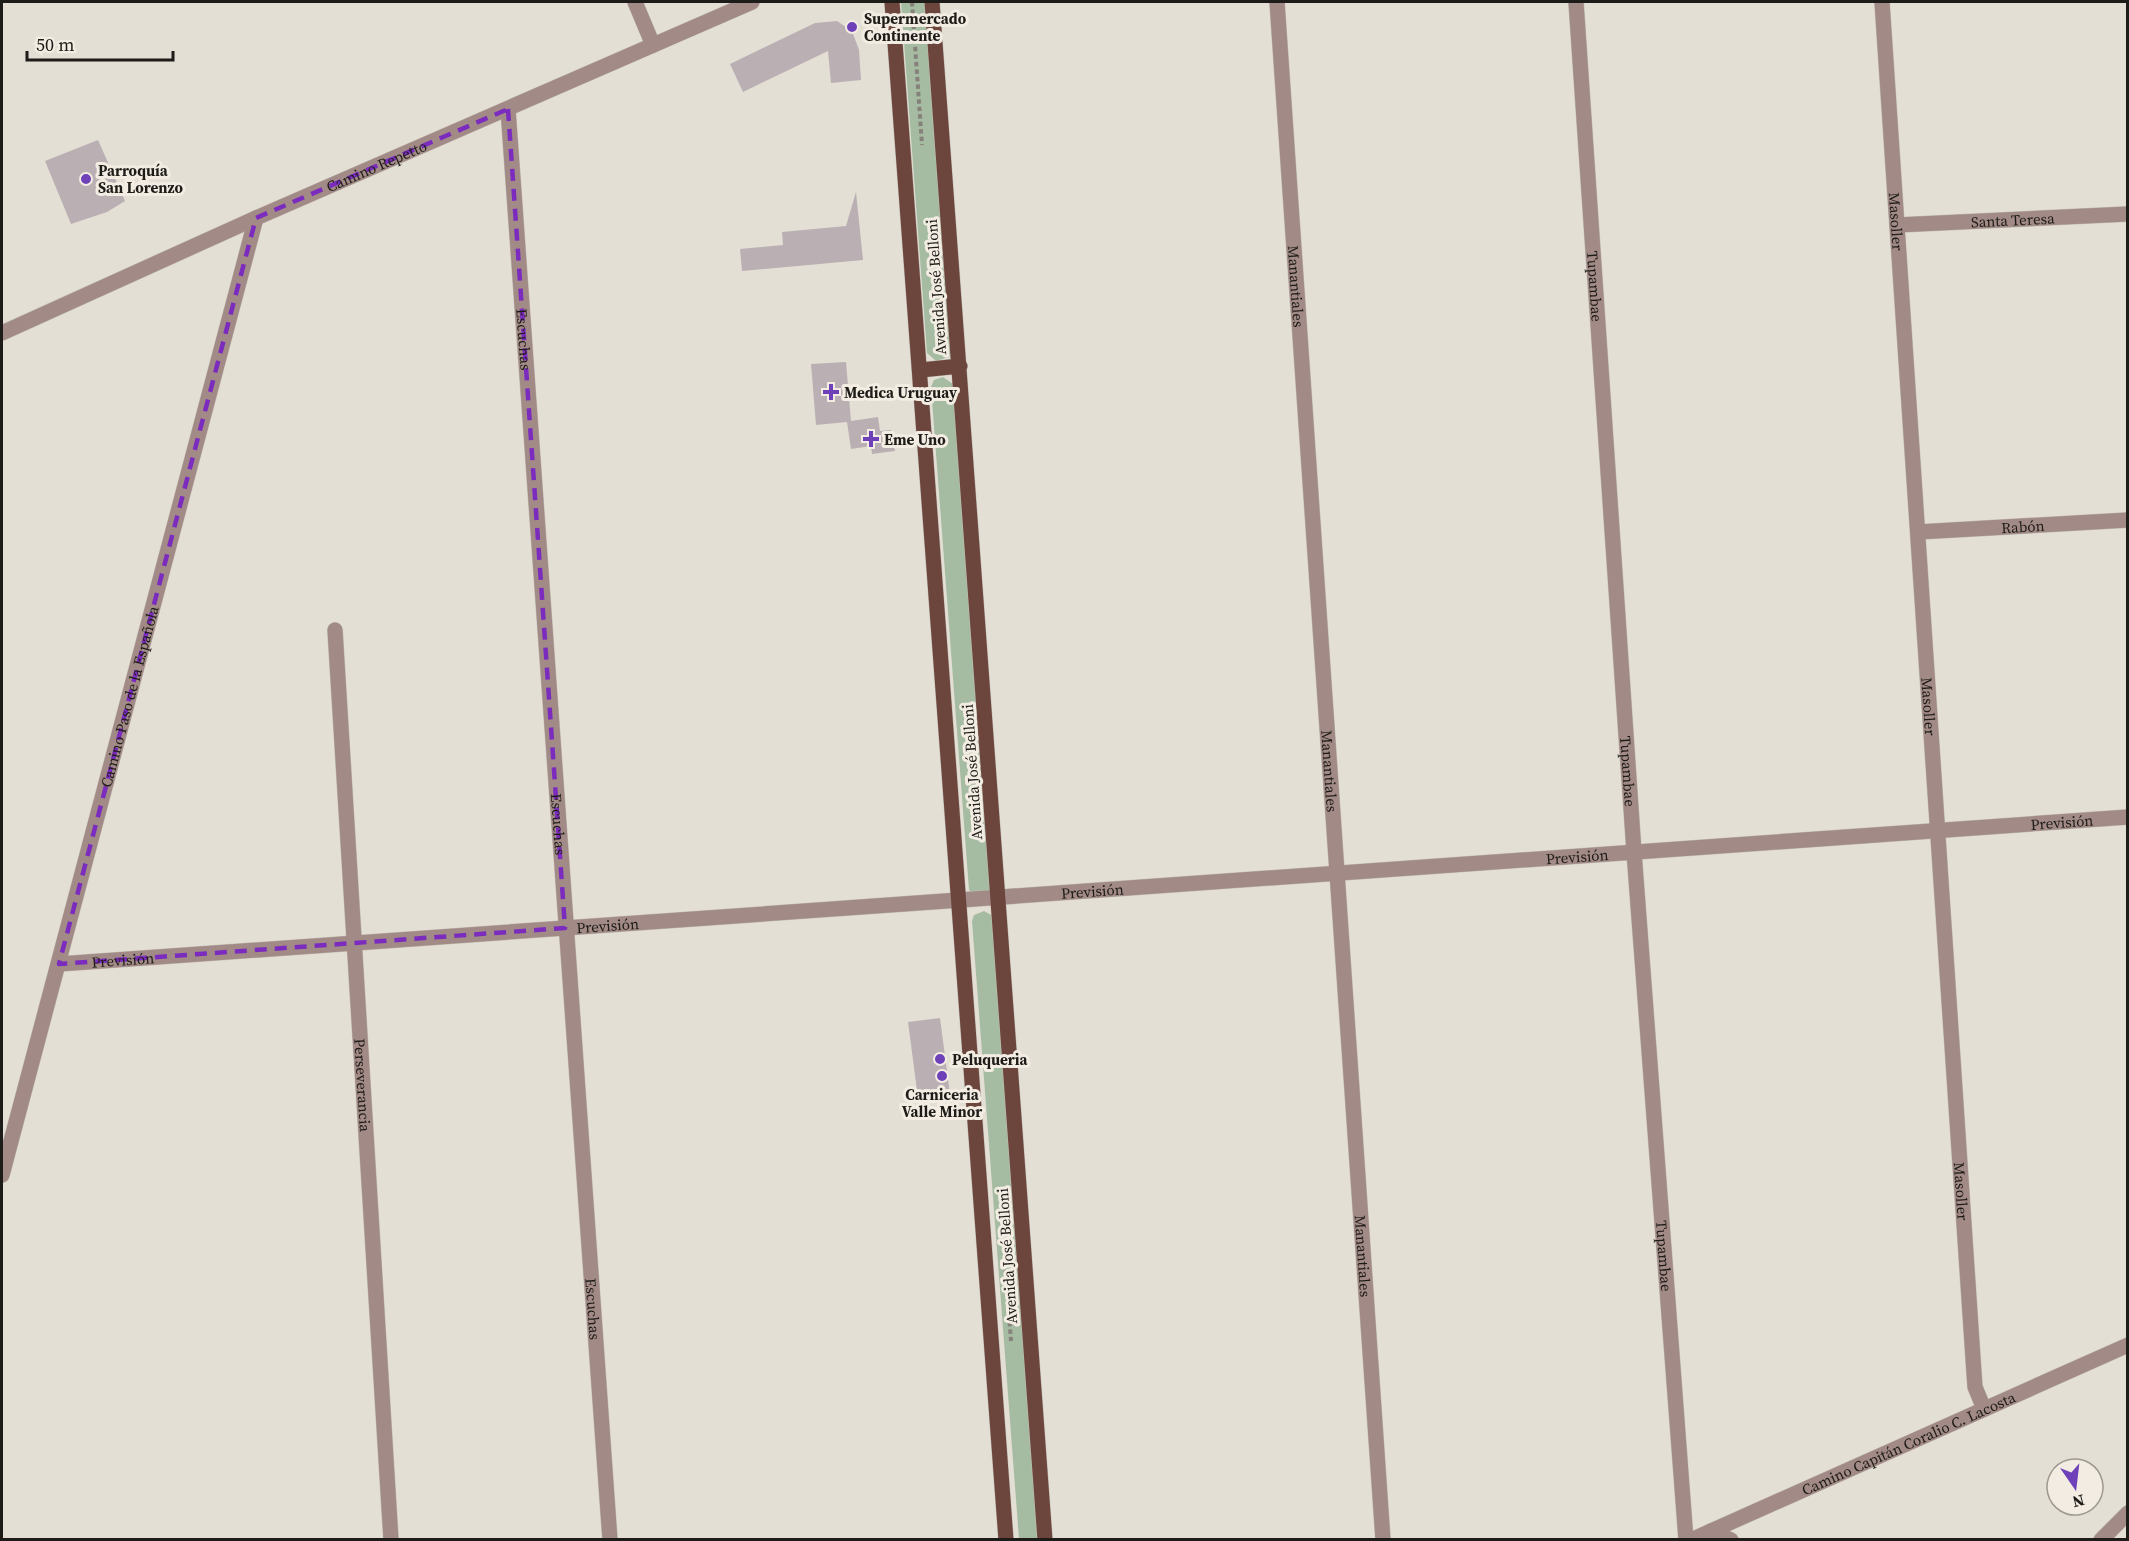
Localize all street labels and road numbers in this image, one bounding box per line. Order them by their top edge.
street label: Camino Repetto [323,135,430,197]
street label: Masoller [1884,192,1909,252]
street label: Santa Teresa [1971,207,2056,232]
street label: Avenida José Belloni [921,218,951,356]
street label: Manantiales [1283,245,1310,328]
street label: Tupambae [1583,250,1608,323]
street label: Escuchas [512,308,537,371]
street label: Rabón [2001,514,2045,538]
street label: Camino Paso de la Española [95,603,163,789]
street label: Masoller [1917,677,1942,737]
street label: Avenida José Belloni [957,703,987,841]
street label: Manantiales [1317,729,1343,813]
street label: Tupambae [1616,735,1641,808]
street label: Escuchas [546,793,572,856]
street label: Previsión [2030,809,2094,834]
street label: Previsión [1545,843,1609,869]
street label: Previsión [1060,878,1124,903]
street label: Previsión [576,912,640,938]
street label: Previsión [91,947,155,972]
street label: Perseverancia [350,1038,376,1133]
street label: Masoller [1949,1161,1974,1222]
street label: Avenida José Belloni [992,1187,1022,1325]
street label: Manantiales [1350,1214,1377,1298]
street label: Tupambae [1651,1220,1678,1292]
street label: Escuchas [581,1277,606,1341]
street label: Camino Capitán Coralio C. Lacosta [1798,1386,2019,1500]

